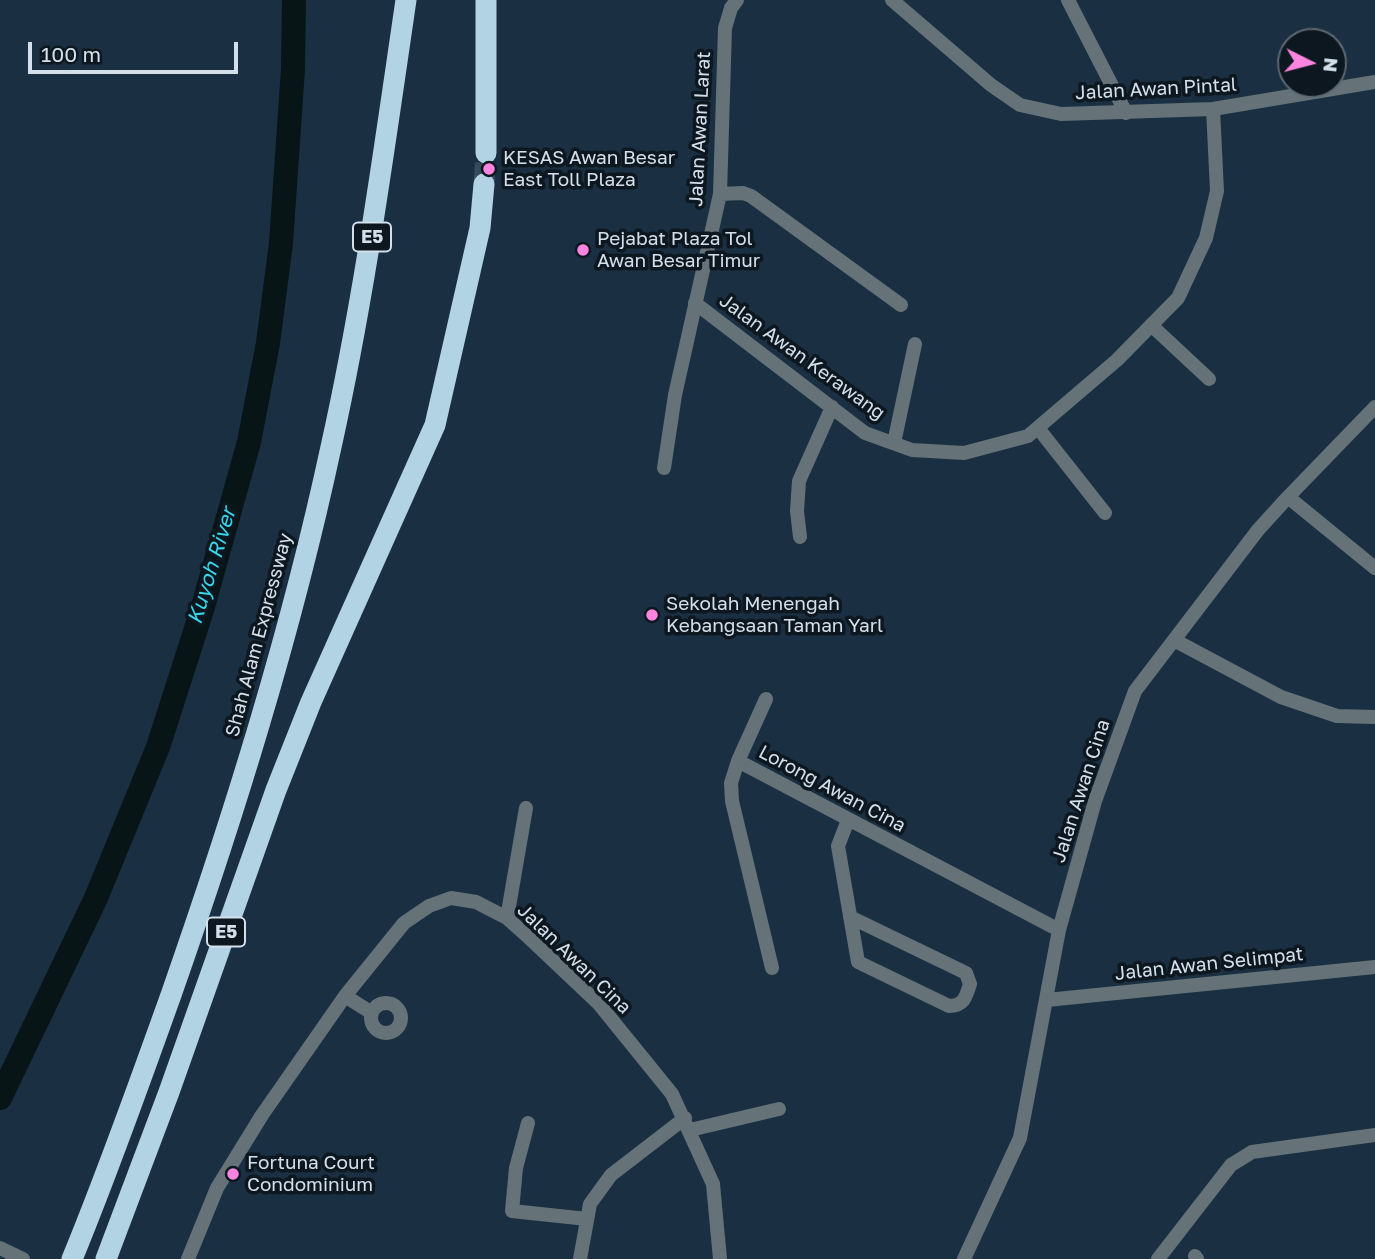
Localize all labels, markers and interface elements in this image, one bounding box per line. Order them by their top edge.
scale bar [32,28,242,72]
north arrow [1277,28,1347,98]
text: 100 m [41,41,101,67]
street label: Jalan Awan Larat [685,51,715,207]
text: N [1319,57,1344,73]
street label: Jalan Awan Pintal [1075,73,1237,105]
place label: KESAS Awan Besar East Toll Plaza [503,147,675,191]
marker: KESAS Awan Besar East Toll Plaza [481,161,497,177]
road number: E5 [353,222,391,251]
place label: Pejabat Plaza Tol Awan Besar Timur [597,228,760,272]
marker: Pejabat Plaza Tol Awan Besar Timur [575,242,591,258]
street label: Jalan Awan Kerawang [715,289,889,425]
water label: Kuyoh River [182,505,242,627]
street label: Shah Alam Expressway [221,531,297,739]
place label: Sekolah Menengah Kebangsaan Taman Yarl [666,593,883,637]
marker: Sekolah Menengah Kebangsaan Taman Yarl [644,607,660,623]
street label: Jalan Awan Cina [1047,717,1115,865]
street label: Lorong Awan Cina [755,741,909,837]
street label: Jalan Awan Cina [513,899,635,1019]
road number: E5 [207,917,245,946]
street label: Jalan Awan Selimpat [1114,943,1304,985]
place label: Fortuna Court Condominium [247,1152,375,1196]
marker: Fortuna Court Condominium [225,1166,241,1182]

